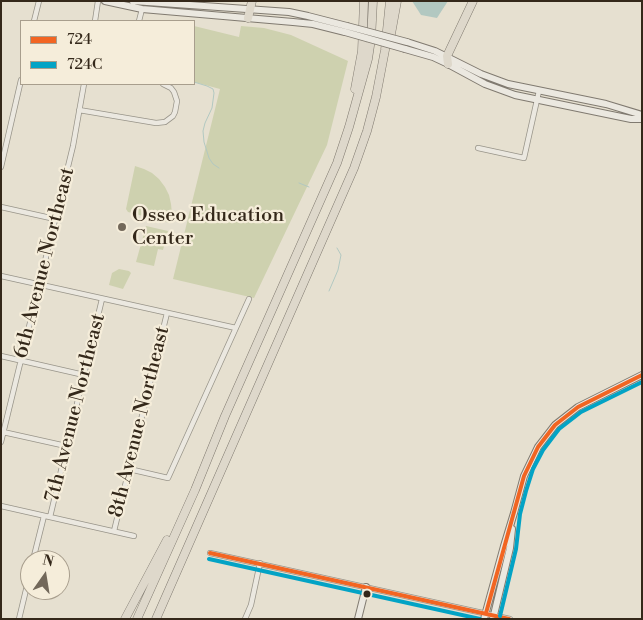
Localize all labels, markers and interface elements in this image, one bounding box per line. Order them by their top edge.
legend [20,20,195,85]
text: 724 [67,30,92,49]
text: 724C [67,55,102,74]
street label: 6th Avenue Northeast [10,165,80,361]
place label: Osseo Education Center [132,204,284,251]
marker: Osseo Education Center [116,221,128,233]
street label: 7th Avenue Northeast [41,311,111,505]
street label: 8th Avenue Northeast [105,324,175,520]
north arrow [20,550,70,600]
text: N [41,551,56,571]
unlabelled marker [362,589,372,599]

